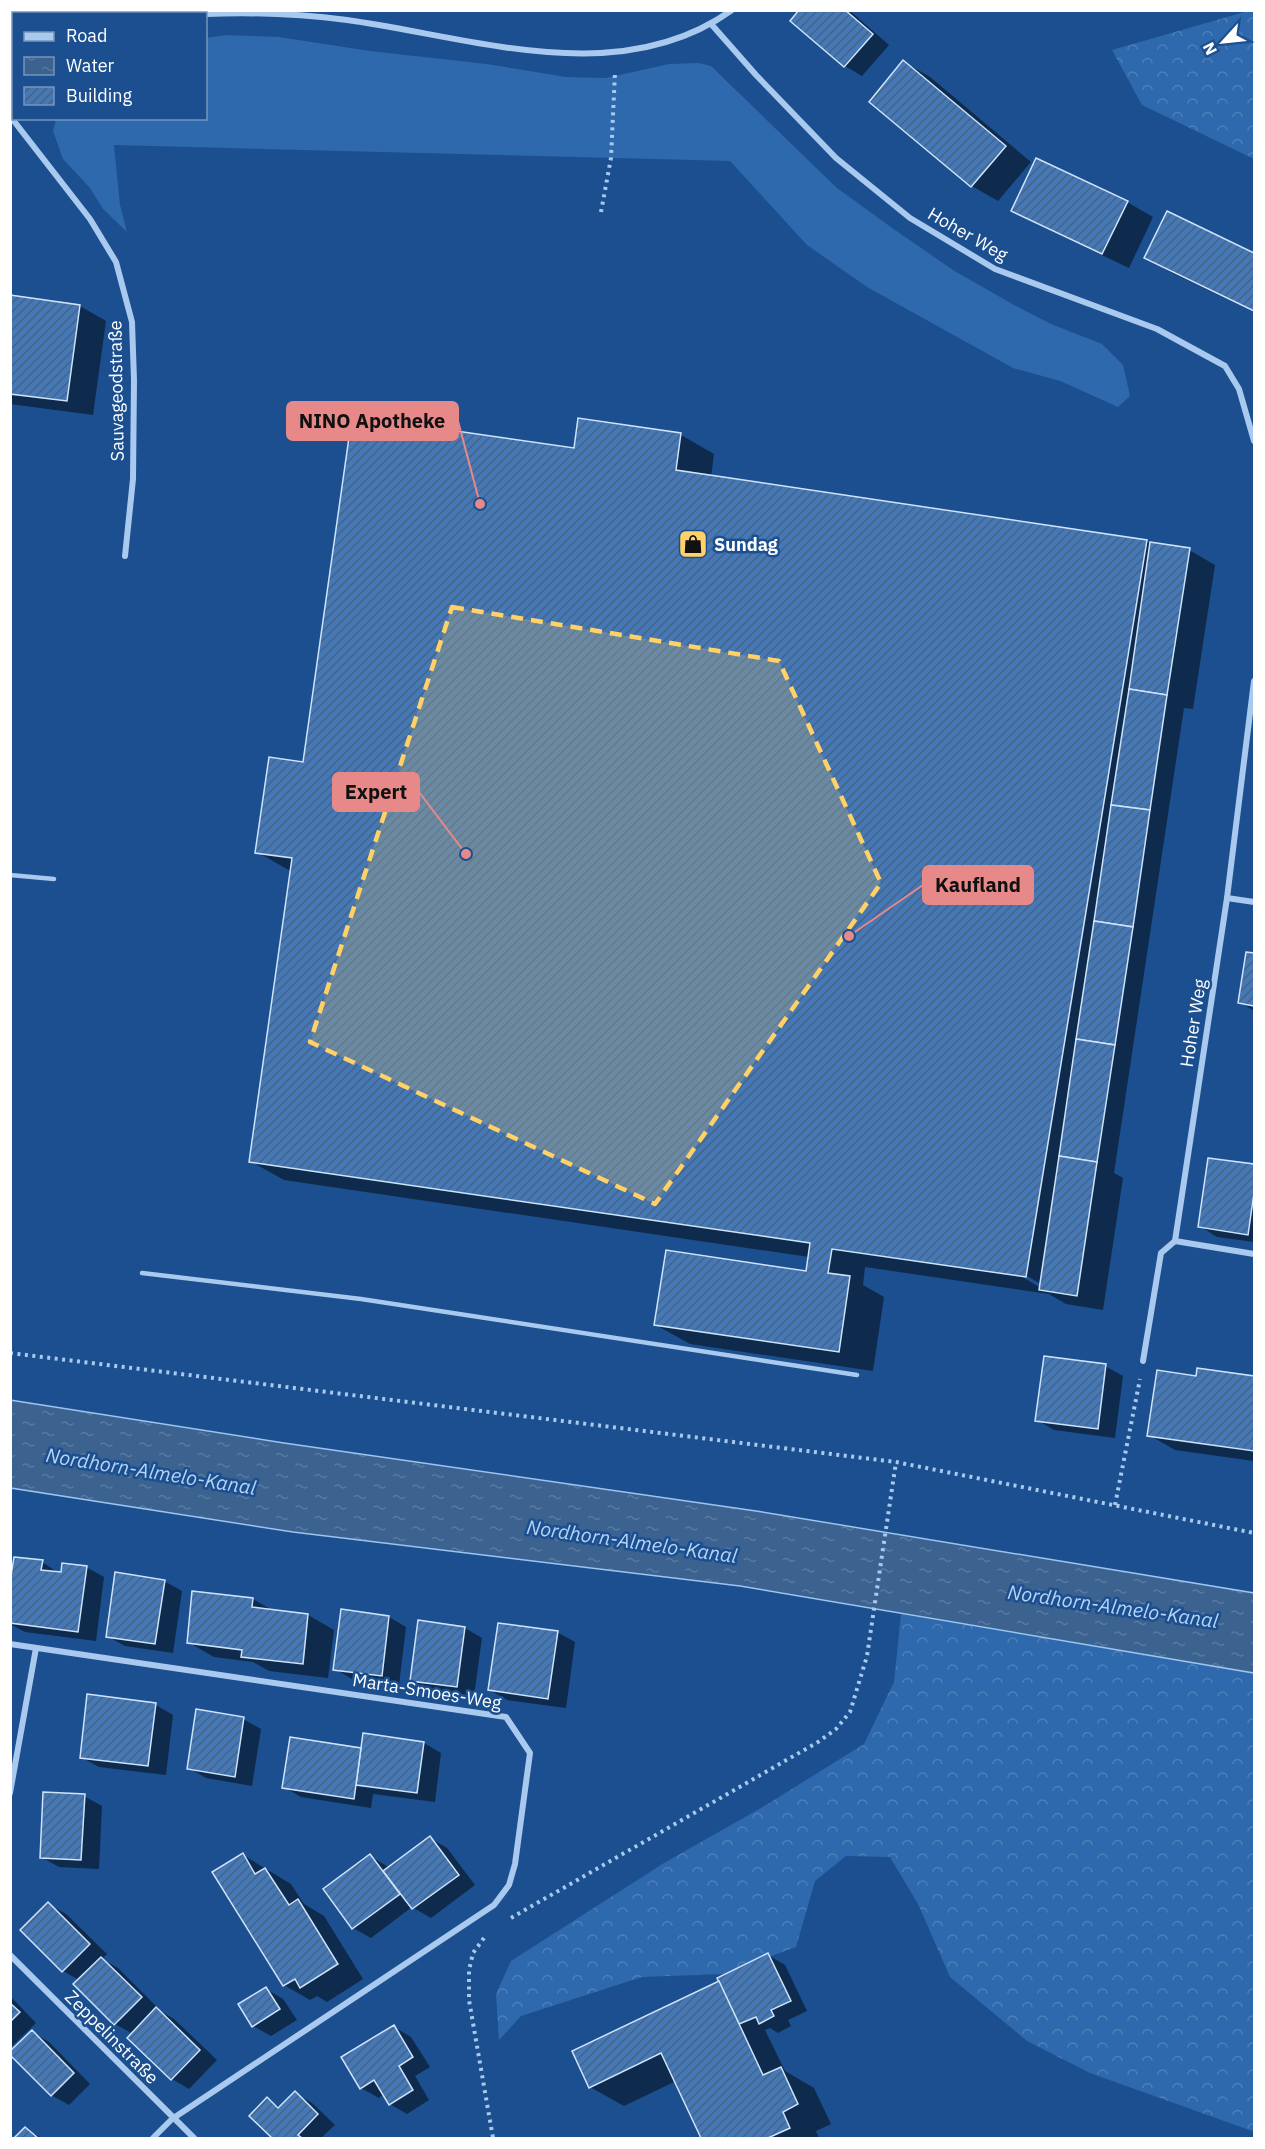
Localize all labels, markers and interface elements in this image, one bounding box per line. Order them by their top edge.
legend [12,12,207,120]
north arrow [1193,12,1253,72]
text: Road [66,24,107,47]
text: N [1198,39,1221,59]
text: Water [66,54,115,77]
text: Building [66,84,133,107]
street label: Hoher Weg [924,202,1013,266]
street label: Sauvageodstraße [103,320,129,462]
callout: NINO Apotheke [287,402,458,440]
text: NINO Apotheke [299,407,445,434]
shop icon: Sundag [677,528,709,560]
place label: Sundag [714,533,778,556]
callout: Expert [333,773,419,811]
text: Expert [345,778,407,805]
callout: Kaufland [923,866,1033,904]
text: Kaufland [935,871,1021,898]
street label: Hoher Weg [1175,977,1211,1069]
water label: Nordhorn-Almelo-Kanal [44,1441,259,1501]
water label: Nordhorn-Almelo-Kanal [525,1513,740,1569]
water label: Nordhorn-Almelo-Kanal [1006,1578,1221,1634]
street label: Marta-Smoes-Weg [351,1668,504,1714]
street label: Zeppelinstraße [60,1985,164,2089]

